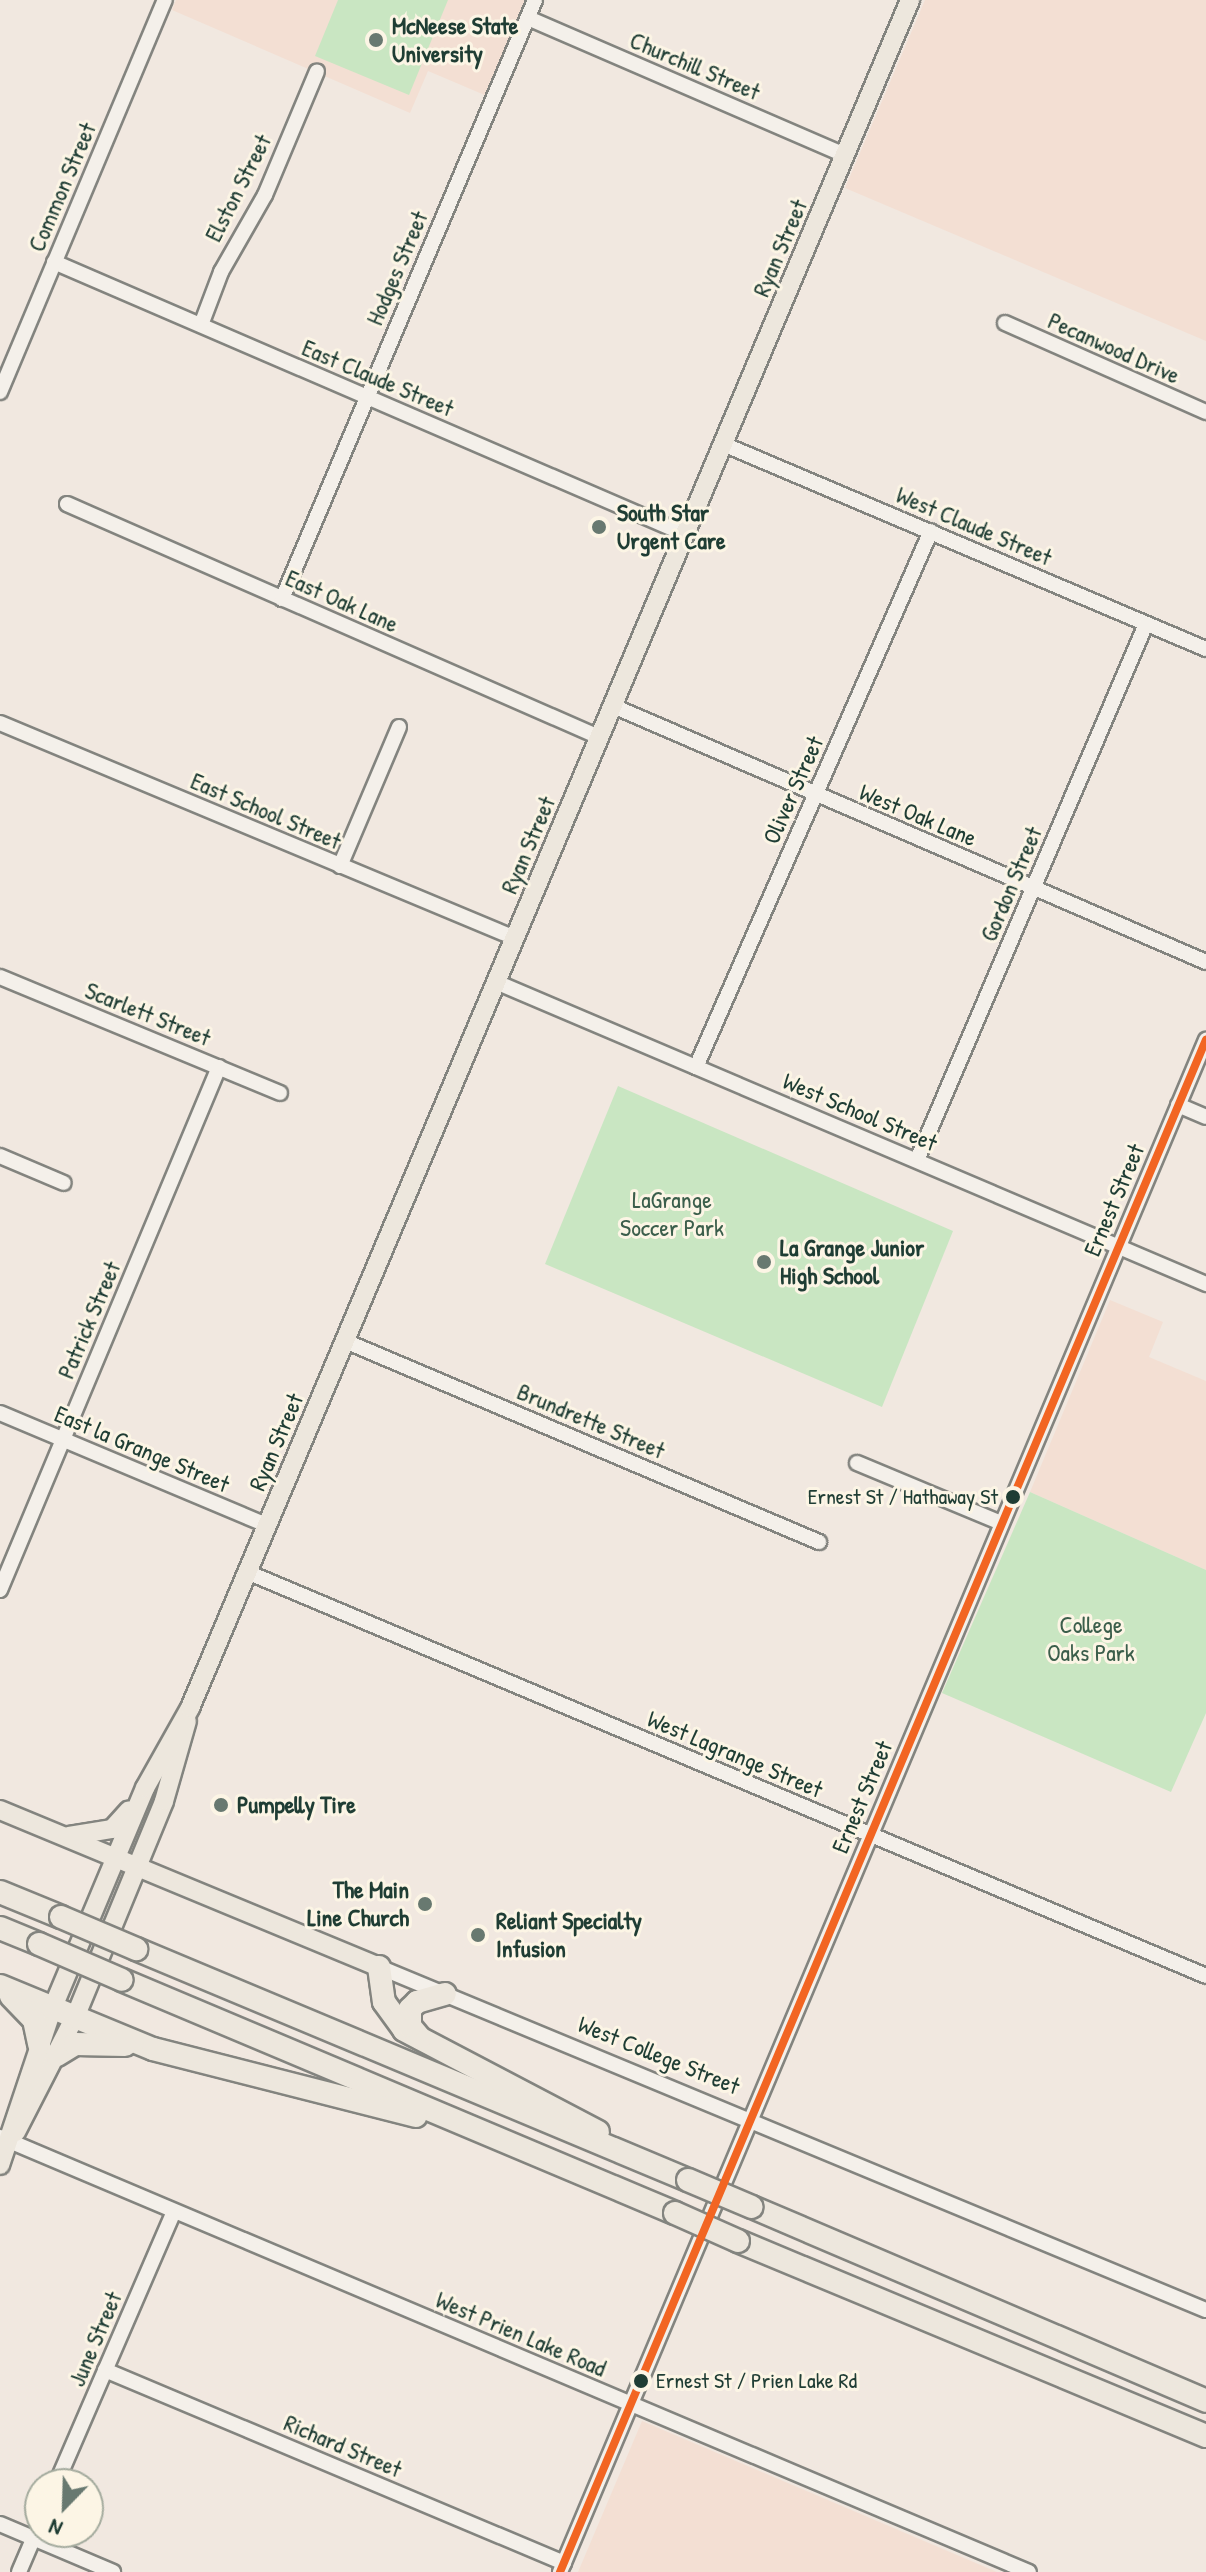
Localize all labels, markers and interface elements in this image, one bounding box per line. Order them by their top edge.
place label: McNeese State University [392,12,518,68]
street label: Churchill Street [626,26,764,106]
marker: McNeese State University [367,31,385,49]
street label: Common Street [22,118,102,256]
street label: Elston Street [199,130,277,246]
street label: Ryan Street [747,195,813,301]
street label: Hodges Street [360,207,434,329]
street label: Pecanwood Drive [1044,306,1184,390]
street label: East Claude Street [298,333,458,423]
street label: West Claude Street [892,480,1056,572]
place label: South Star Urgent Care [617,499,726,555]
marker: South Star Urgent Care [588,516,610,538]
street label: East Oak Lane [281,563,403,639]
street label: Oliver Street [756,732,830,848]
street label: East School Street [186,766,346,856]
street label: West Oak Lane [855,777,981,853]
street label: Ryan Street [495,792,561,898]
street label: Gordon Street [974,822,1048,946]
street label: Scarlett Street [81,976,215,1052]
street label: West School Street [778,1067,942,1157]
street label: Ernest Street [1077,1140,1151,1260]
park label: LaGrange Soccer Park [620,1186,724,1242]
place label: La Grange Junior High School [780,1234,924,1290]
marker: La Grange Junior High School [755,1253,773,1271]
street label: Patrick Street [51,1257,127,1383]
street label: Brundrette Street [513,1377,669,1465]
street label: Ryan Street [243,1389,309,1495]
street label: East la Grange Street [50,1399,234,1499]
place label: Ernest St / Hathaway St [808,1484,998,1510]
marker: Ernest St / Hathaway St [1005,1489,1021,1505]
park label: College Oaks Park [1047,1611,1135,1667]
street label: West Lagrange Street [643,1704,827,1804]
street label: Ernest Street [825,1737,899,1857]
place label: Pumpelly Tire [237,1791,356,1819]
marker: Pumpelly Tire [212,1796,230,1814]
place label: The Main Line Church [307,1876,409,1932]
marker: The Main Line Church [416,1895,434,1913]
place label: Reliant Specialty Infusion [496,1907,642,1963]
marker: Reliant Specialty Infusion [467,1924,489,1946]
street label: West College Street [574,2009,744,2101]
street label: West Prien Lake Road [432,2285,610,2383]
street label: June Street [62,2287,128,2391]
place label: Ernest St / Prien Lake Rd [656,2368,857,2394]
marker: Ernest St / Prien Lake Rd [633,2373,649,2389]
street label: Richard Street [280,2408,406,2484]
north arrow [24,2468,104,2548]
text: N [44,2512,67,2544]

